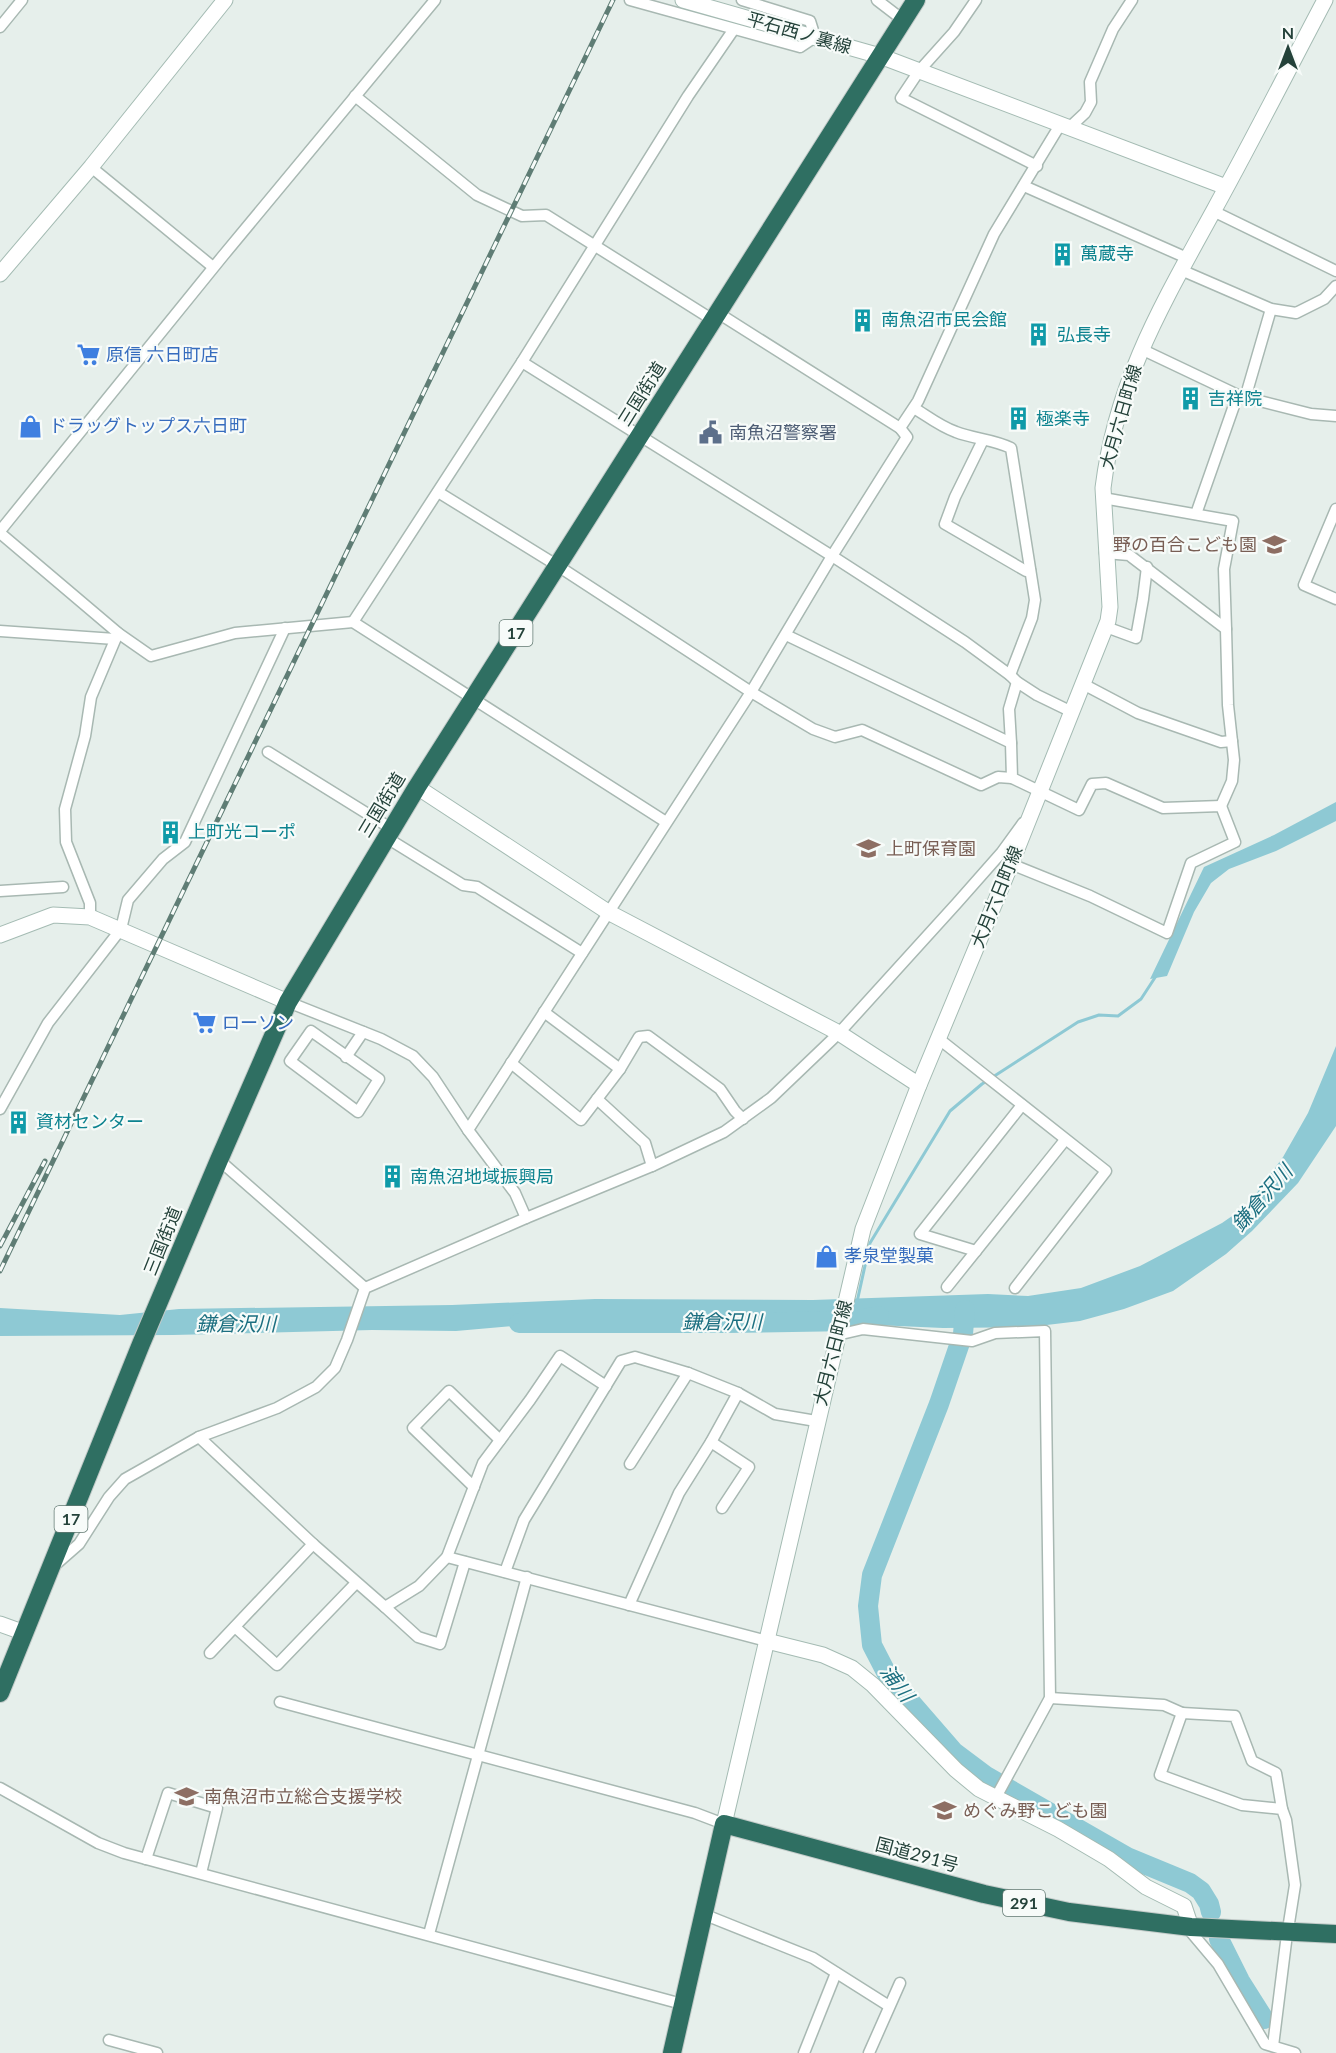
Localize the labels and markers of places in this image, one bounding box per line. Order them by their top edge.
building icon: 萬蔵寺 [1049,241,1075,267]
place label: 萬蔵寺 [1080,242,1134,264]
building icon: 南魚沼市民会館 [850,307,876,333]
place label: 南魚沼市民会館 [881,308,1007,330]
building icon: 弘長寺 [1026,322,1052,348]
place label: 弘長寺 [1057,323,1111,345]
supermarket icon: 原信 六日町店 [75,342,101,368]
place label: 原信 六日町店 [106,343,219,365]
building icon: 吉祥院 [1177,386,1203,412]
place label: 吉祥院 [1208,387,1262,409]
building icon: 極楽寺 [1005,406,1031,432]
place label: 極楽寺 [1036,407,1090,429]
shop icon: ドラッグトップス六日町 [18,413,44,439]
place label: ドラッグトップス六日町 [49,414,247,436]
public building icon: 南魚沼警察署 [698,420,724,446]
place label: 南魚沼警察署 [729,421,837,443]
school or university icon: 野の百合こども園 [1262,532,1288,558]
place label: 野の百合こども園 [1113,533,1257,555]
building icon: 上町光コーポ [157,819,183,845]
place label: 上町光コーポ [188,820,296,842]
school or university icon: 上町保育園 [855,836,881,862]
place label: 上町保育園 [886,837,976,859]
supermarket icon: ローソン [191,1010,217,1036]
place label: ローソン [222,1011,294,1033]
building icon: 資材センター [5,1109,31,1135]
place label: 資材センター [36,1110,144,1132]
building icon: 南魚沼地域振興局 [379,1164,405,1190]
place label: 南魚沼地域振興局 [410,1165,554,1187]
shop icon: 孝泉堂製菓 [813,1243,839,1269]
place label: 孝泉堂製菓 [844,1244,934,1266]
school or university icon: 南魚沼市立総合支援学校 [173,1784,199,1810]
place label: 南魚沼市立総合支援学校 [204,1785,402,1807]
school or university icon: めぐみ野こども園 [932,1798,958,1824]
place label: めぐみ野こども園 [963,1799,1108,1821]

